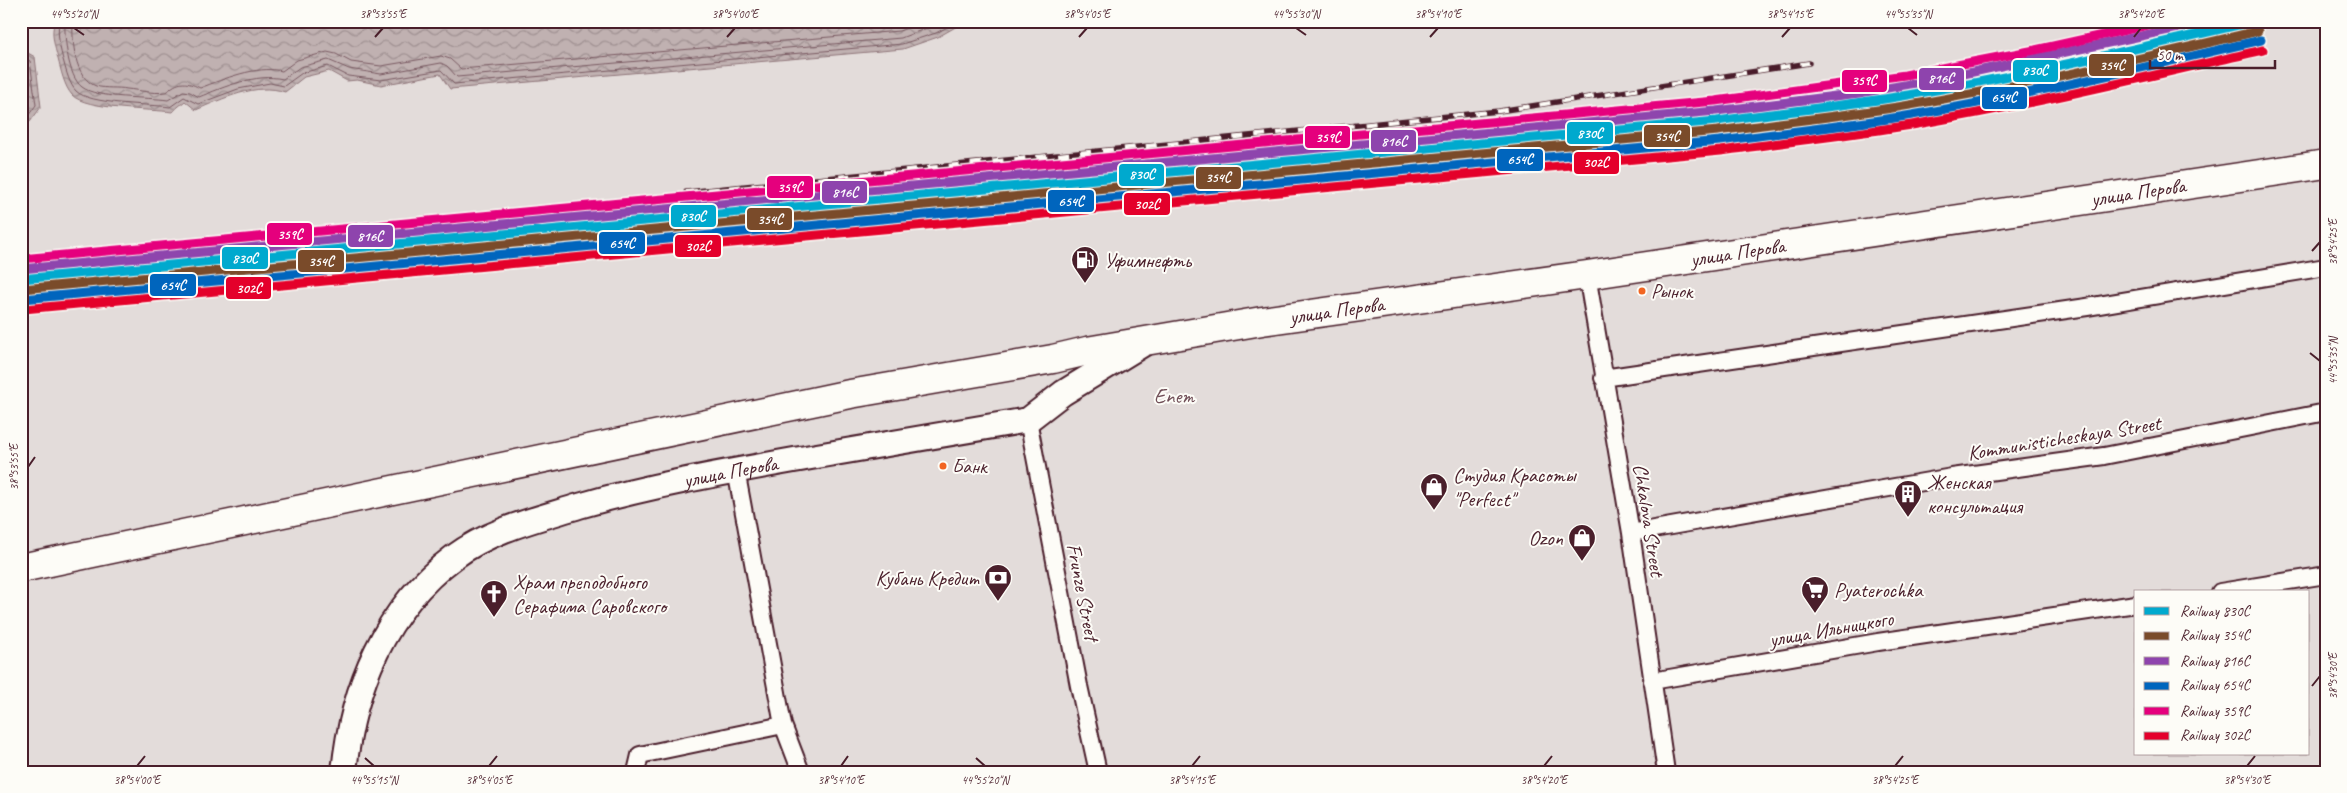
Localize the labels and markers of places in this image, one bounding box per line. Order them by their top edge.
fuel station icon: Уфимнефть [1070,245,1100,284]
place label: Уфимнефть [1104,247,1192,273]
place label: Рынок [1651,279,1694,304]
marker: Рынок [1637,286,1647,296]
place label: Банк [952,454,988,479]
marker: Банк [938,461,948,471]
place label: Студия Красоты "Perfect" [1453,462,1578,512]
place label: Женская консультация [1927,469,2024,519]
shop icon: Студия Красоты "Perfect" [1419,472,1449,511]
building icon: Женская консультация [1893,479,1923,518]
shop icon: Ozon [1567,523,1597,562]
place label: Ozon [1528,525,1564,551]
bank icon: Кубань Кредит [983,563,1013,602]
place label: Кубань Кредит [876,565,980,591]
place label: Храм преподобного Серафима Саровского [513,569,669,619]
supermarket icon: Pyaterochka [1800,575,1830,614]
place label: Pyaterochka [1834,577,1924,603]
church icon: Храм преподобного Серафима Саровского [479,579,509,618]

